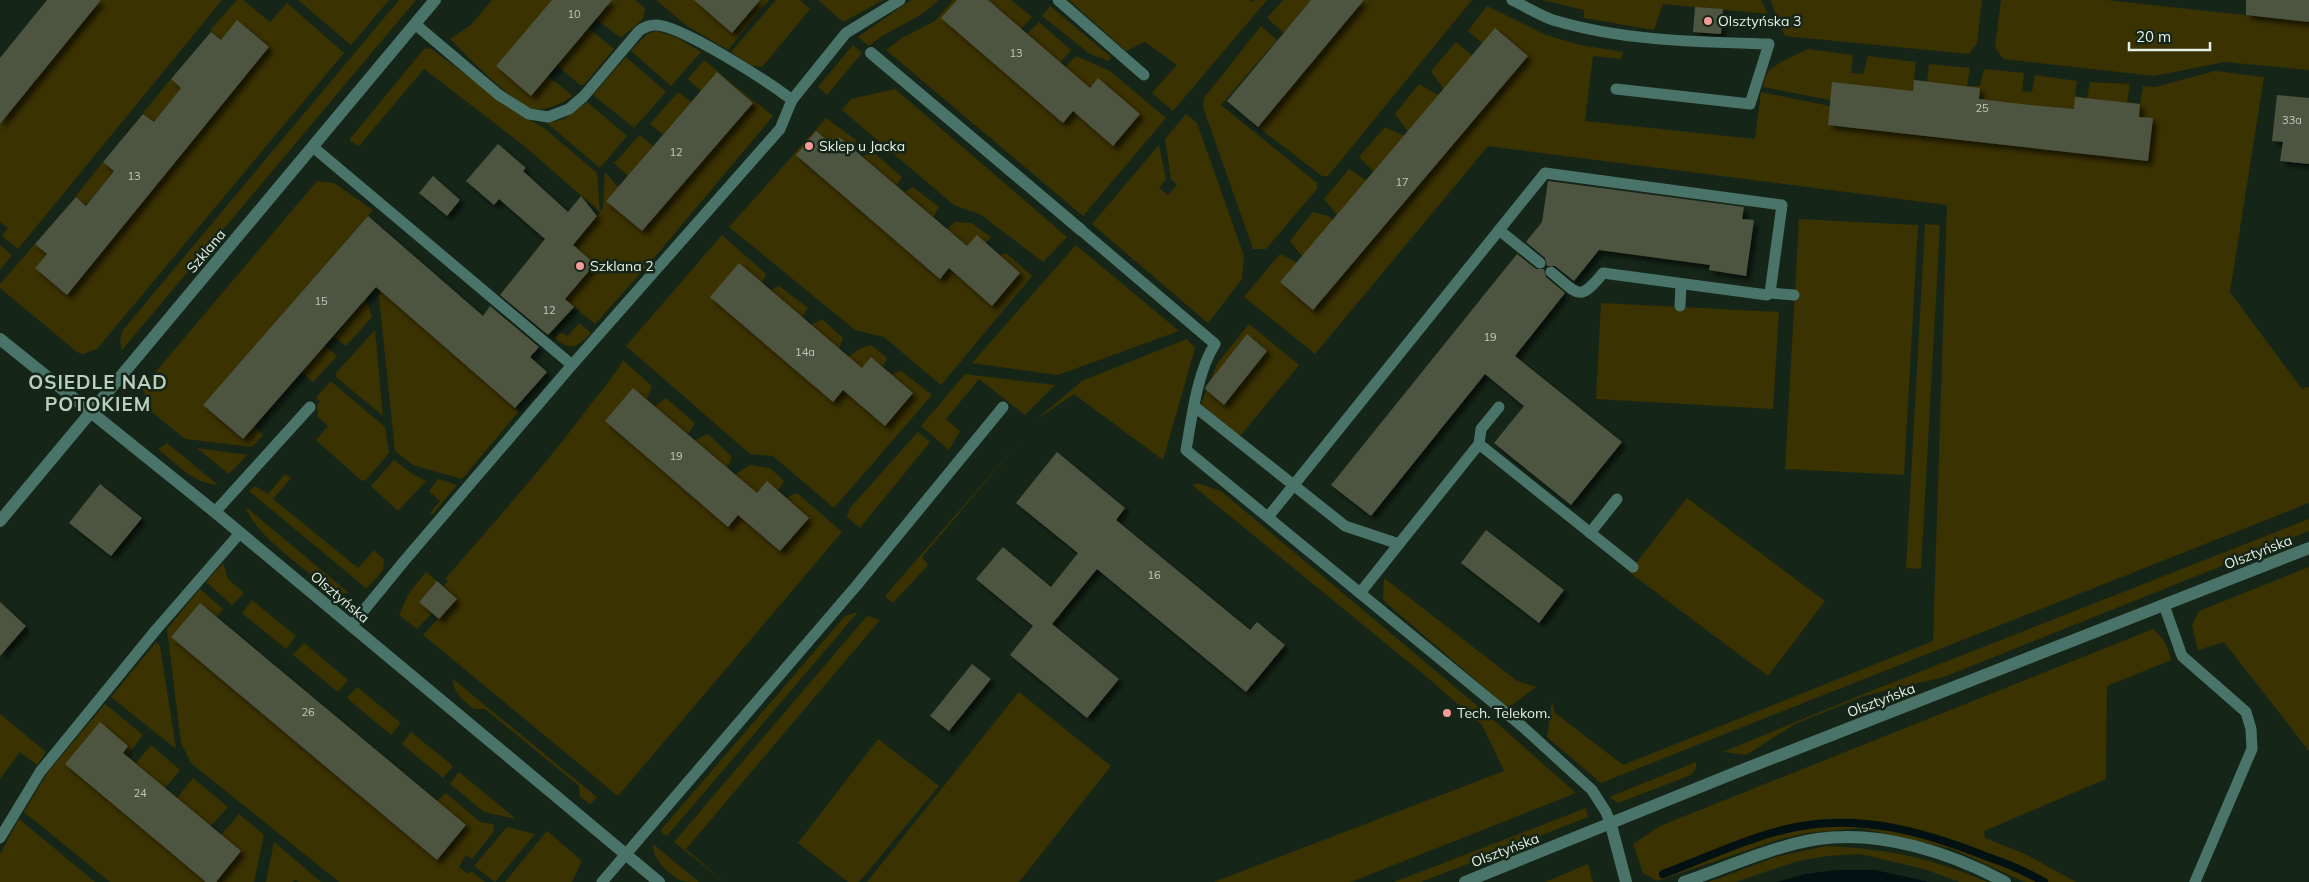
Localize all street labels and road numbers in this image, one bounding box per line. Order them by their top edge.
street label: Szklana [183,225,229,277]
street label: Olsztyńska [2221,531,2295,573]
street label: Olsztyńska [307,567,373,627]
street label: Olsztyńska [1844,679,1918,721]
street label: Olsztyńska [1468,829,1542,871]

